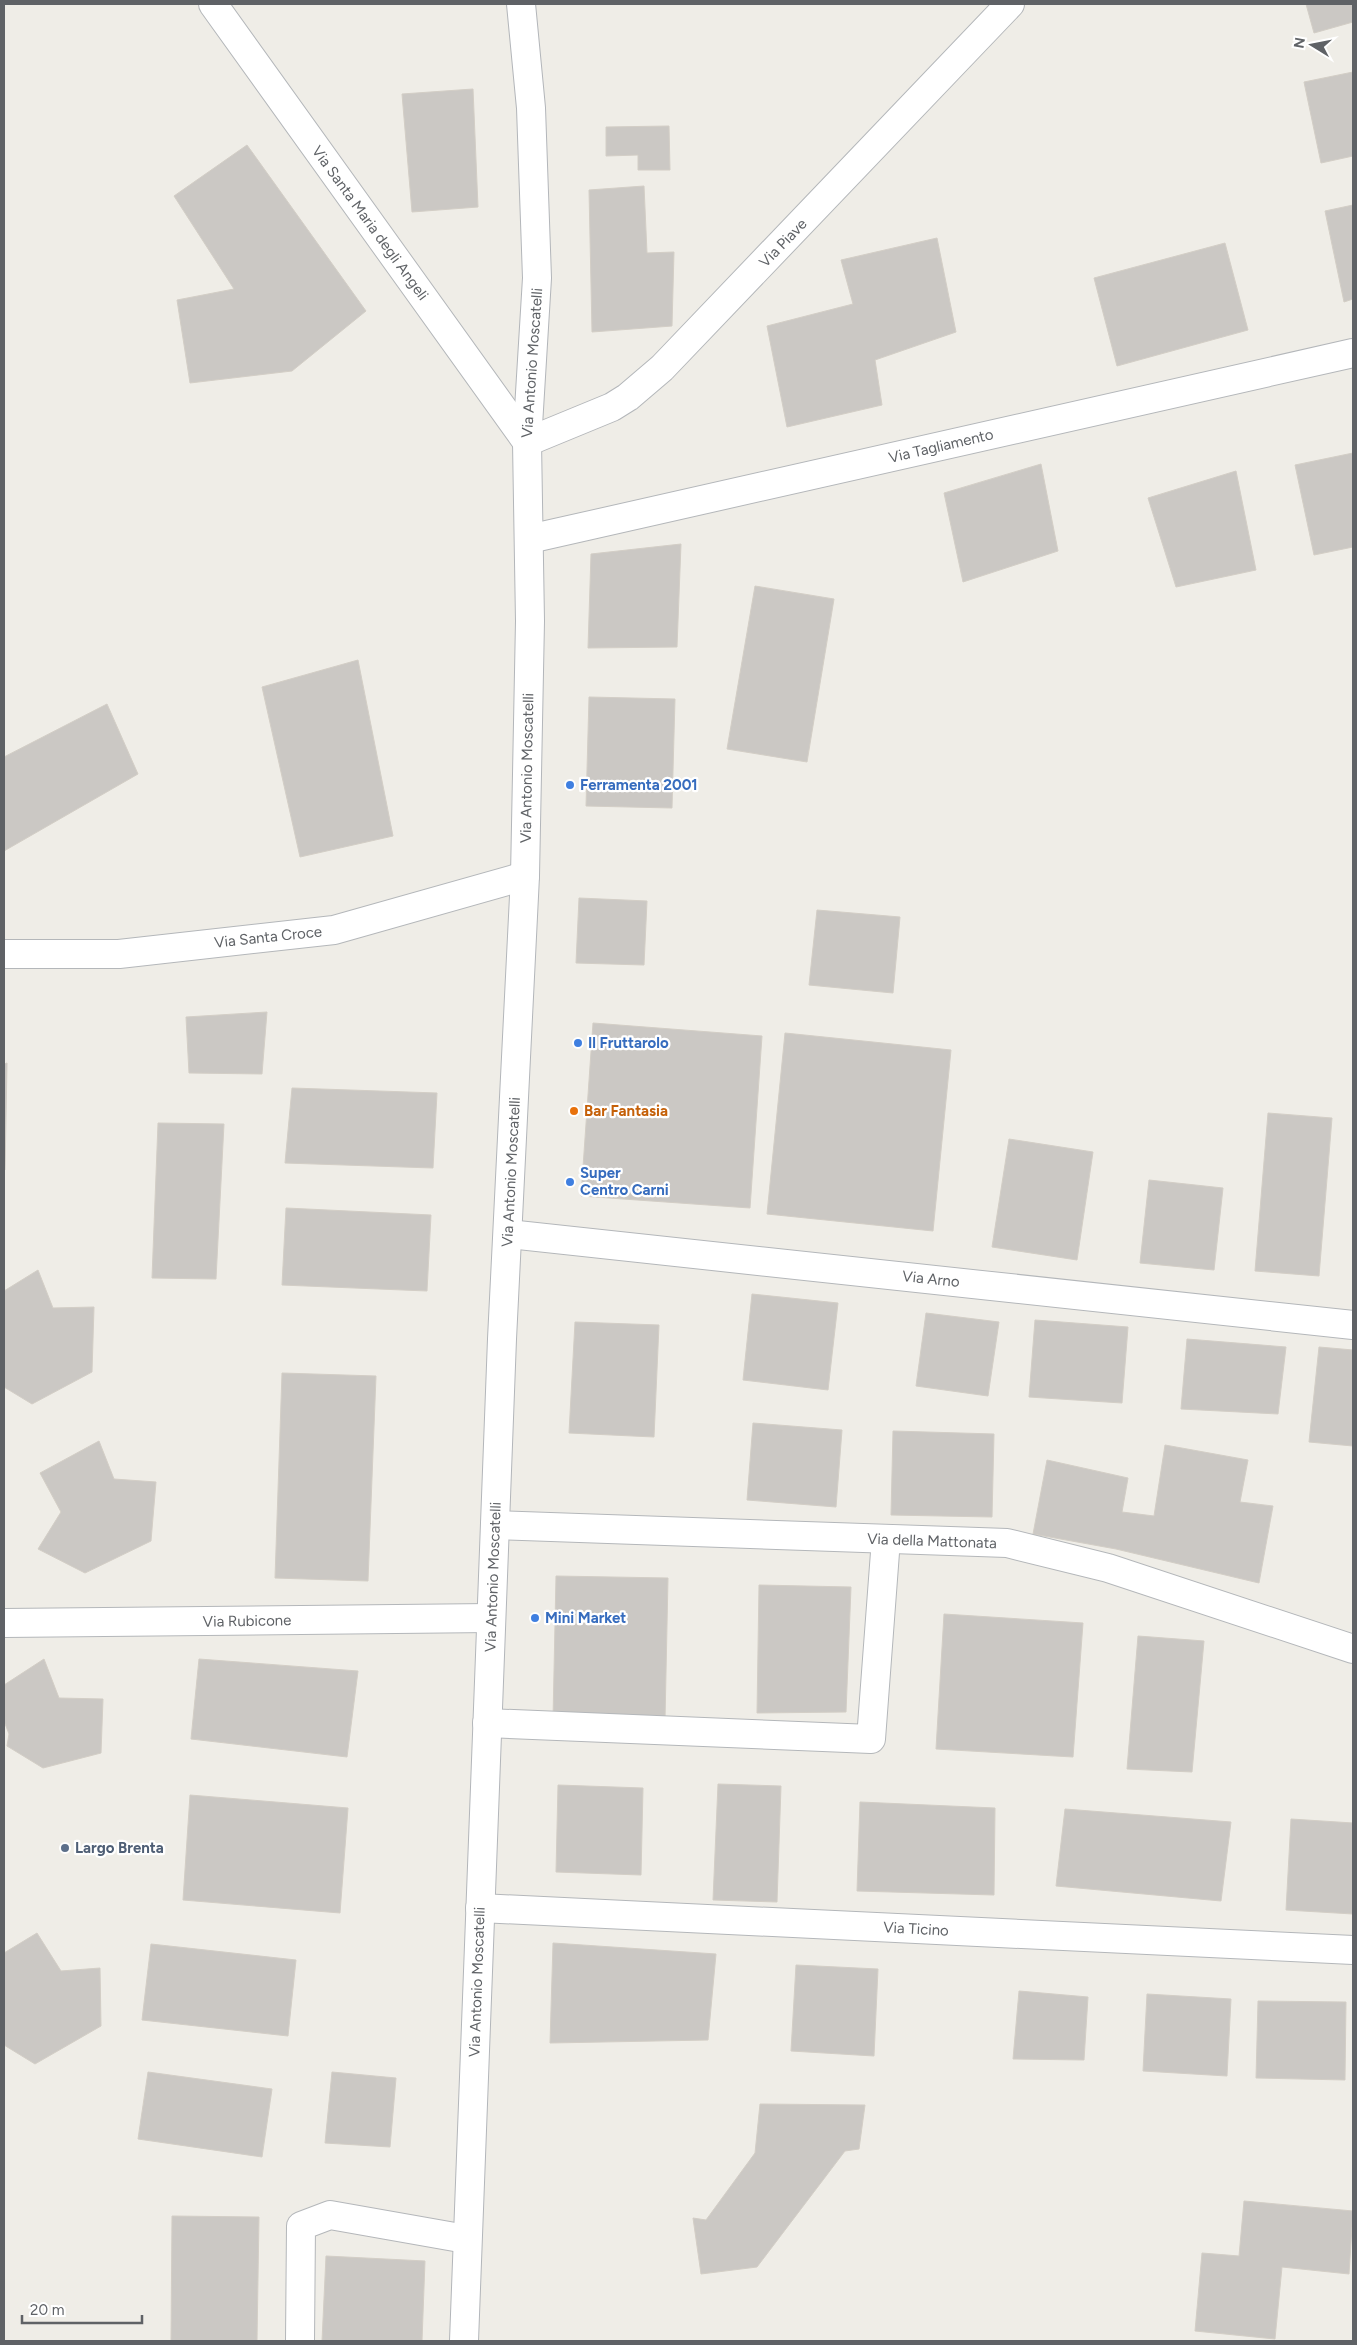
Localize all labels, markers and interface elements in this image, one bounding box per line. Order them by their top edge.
north arrow [1287,20,1337,70]
text: N [1290,36,1309,50]
street label: Via Santa Maria degli Angeli [308,142,432,304]
street label: Via Piave [755,215,811,271]
street label: Via Antonio Moscatelli [518,287,546,439]
street label: Via Tagliamento [887,425,996,467]
street label: Via Antonio Moscatelli [517,693,537,843]
place label: Ferramenta 2001 [580,776,698,794]
marker: Ferramenta 2001 [564,779,576,791]
street label: Via Santa Croce [213,922,323,952]
place label: Il Fruttarolo [588,1034,669,1052]
marker: Il Fruttarolo [572,1037,584,1049]
street label: Via Antonio Moscatelli [498,1096,524,1248]
place label: Bar Fantasia [584,1102,668,1120]
marker: Bar Fantasia [568,1105,580,1117]
place label: Super Centro Carni [580,1164,669,1199]
marker: Super Centro Carni [564,1176,576,1188]
street label: Via Arno [901,1267,961,1291]
street label: Via Antonio Moscatelli [481,1502,505,1652]
street label: Via della Mattonata [867,1530,997,1552]
place label: Mini Market [545,1609,626,1627]
street label: Via Rubicone [203,1611,291,1631]
marker: Mini Market [529,1612,541,1624]
place label: Largo Brenta [75,1839,164,1857]
marker: Largo Brenta [59,1842,71,1854]
street label: Via Antonio Moscatelli [465,1907,489,2057]
street label: Via Ticino [883,1918,950,1940]
scale bar [22,2292,142,2324]
text: 20 m [30,2301,64,2319]

